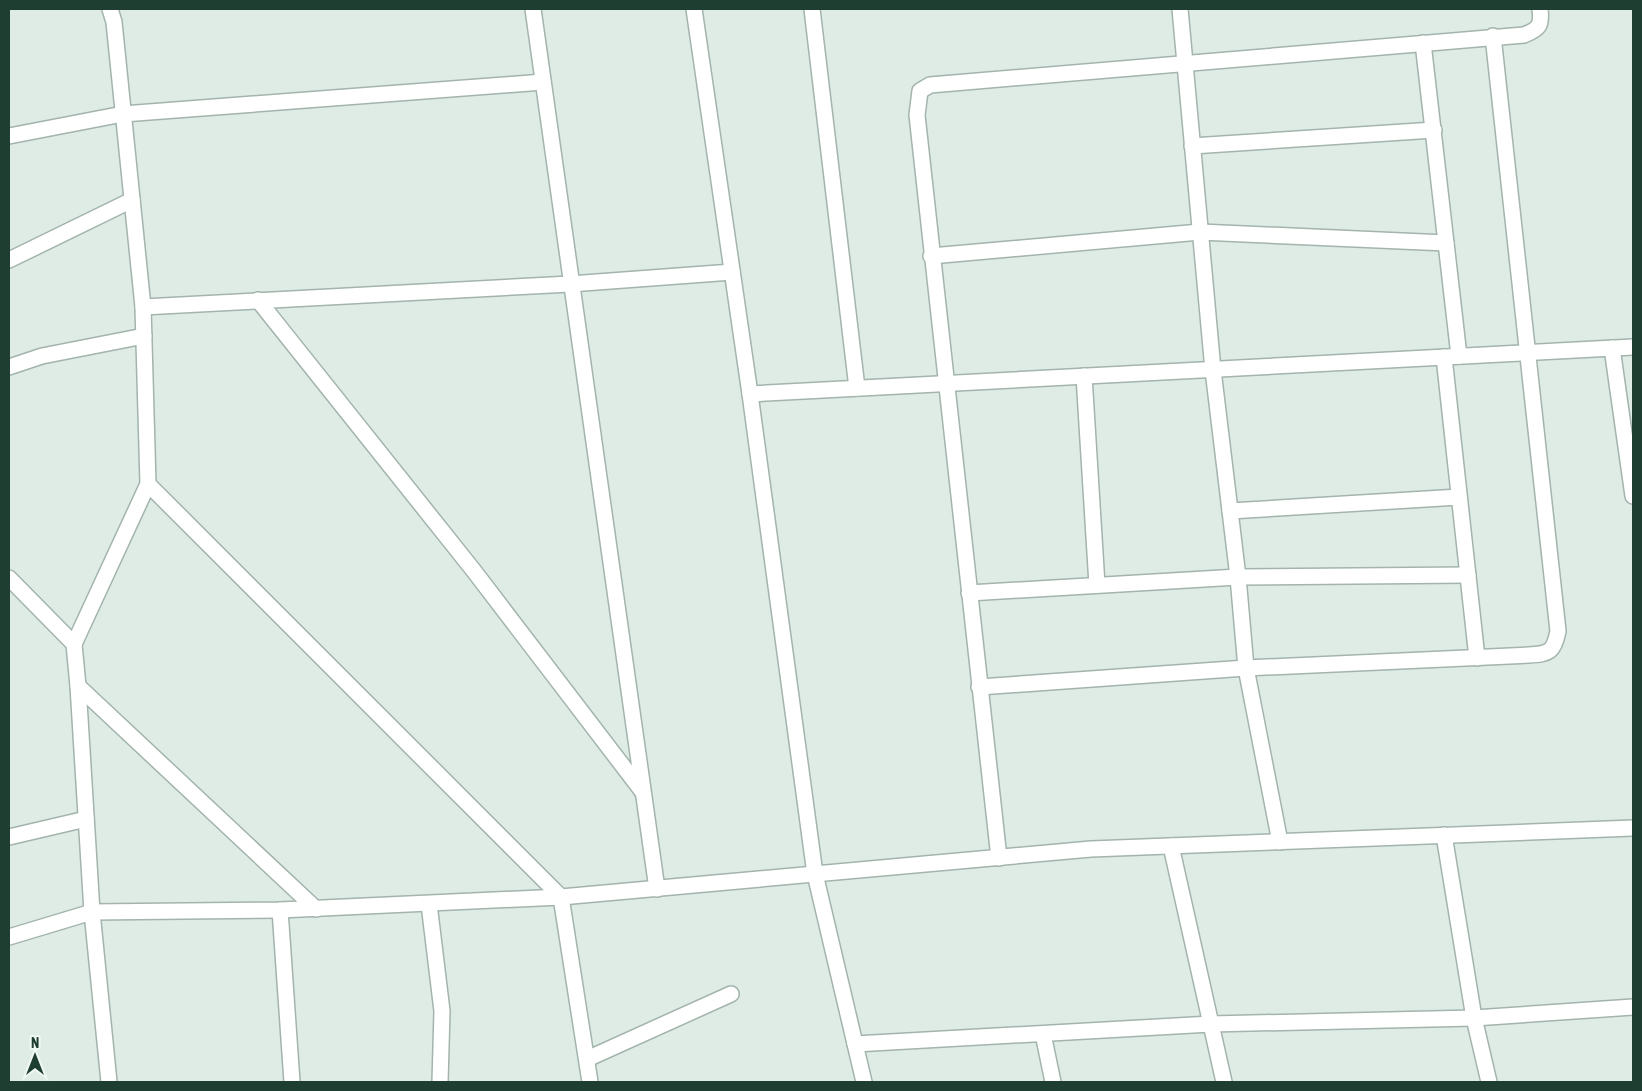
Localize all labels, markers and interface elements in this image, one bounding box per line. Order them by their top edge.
north arrow [10,1031,60,1081]
text: N [31,1035,39,1051]

